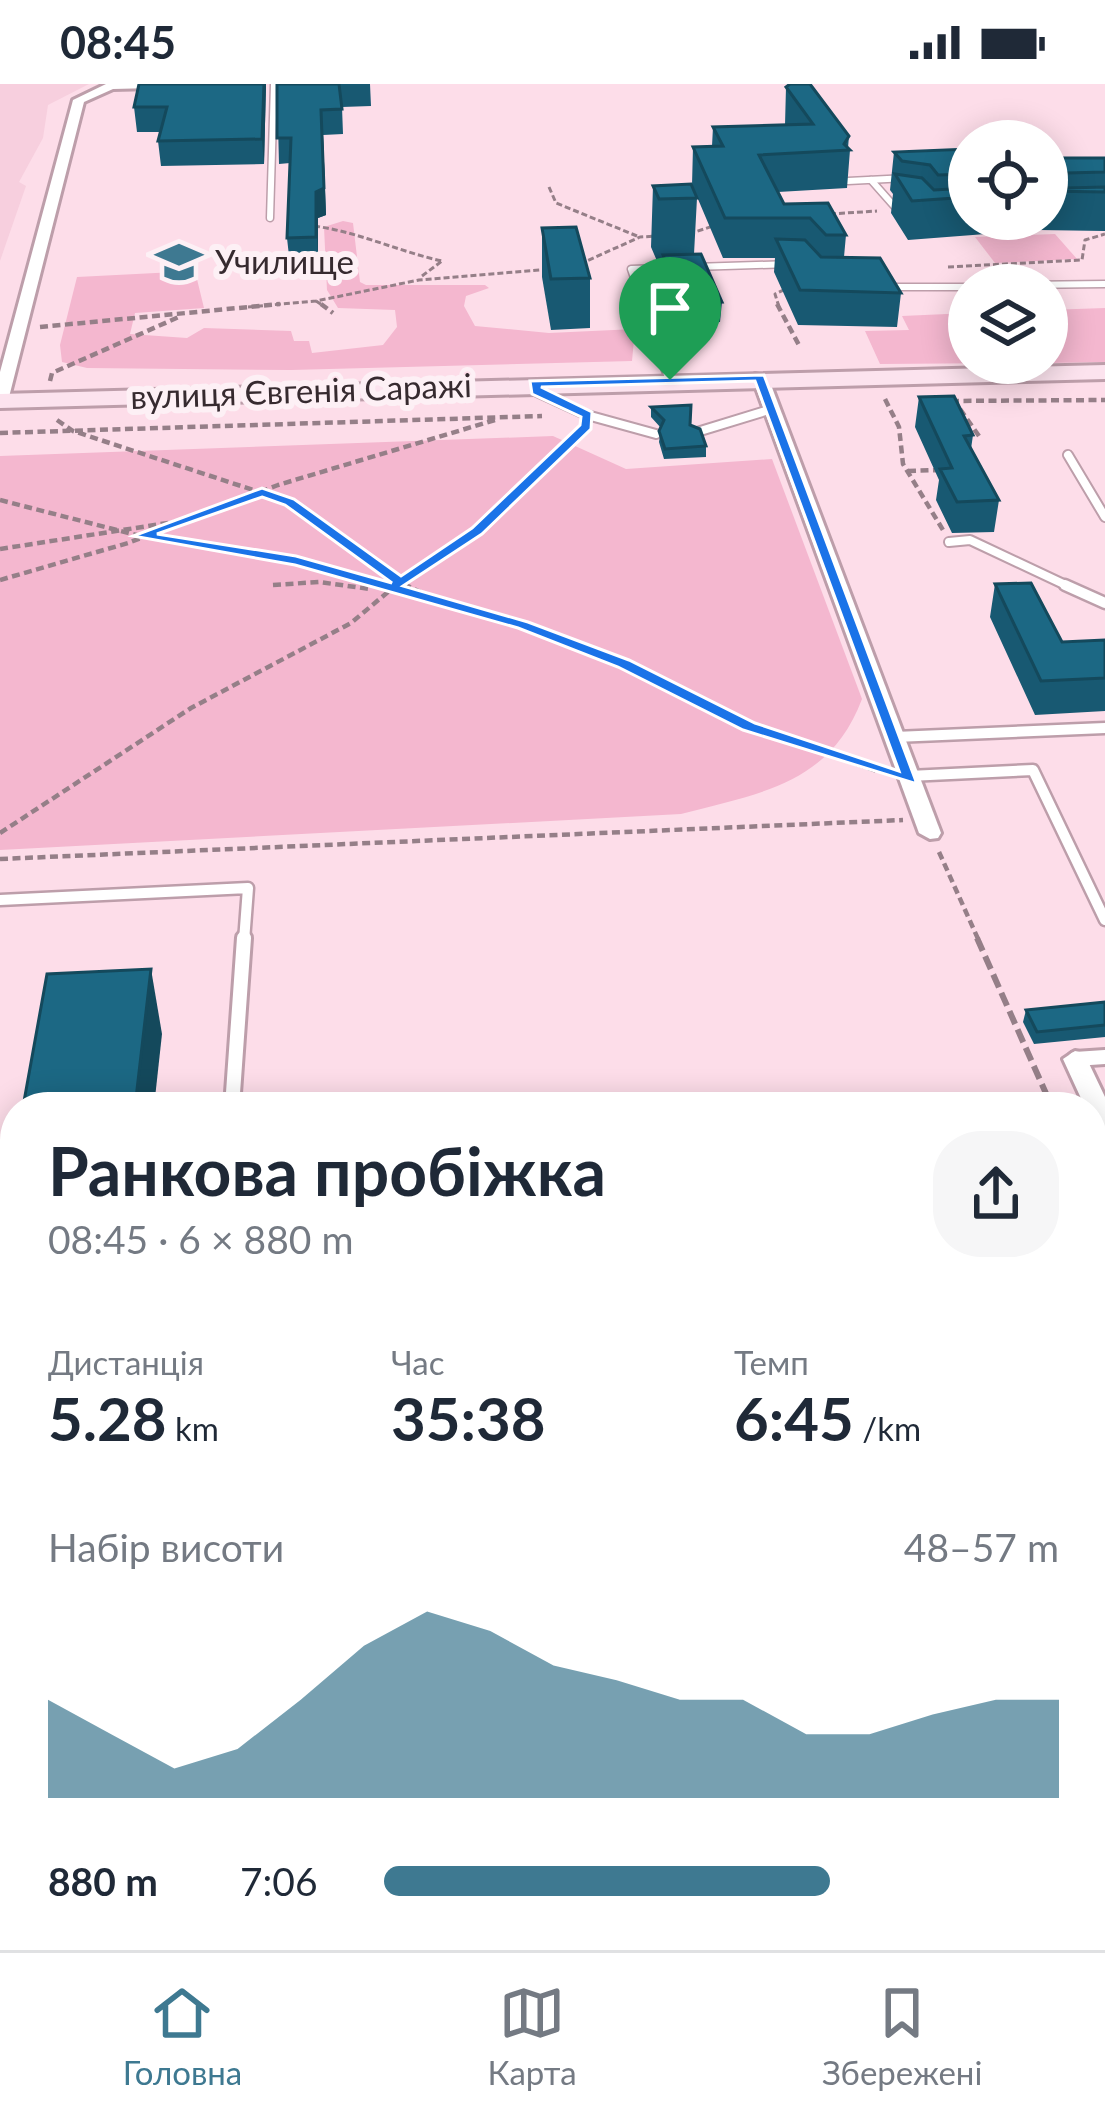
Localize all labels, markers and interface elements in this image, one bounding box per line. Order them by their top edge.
text: 08:45 [60,15,176,69]
map controls [948,120,1068,384]
button: locate [948,120,1068,240]
school or university icon: Училище [154,237,204,287]
place label: Училище [215,241,354,281]
pin [619,257,721,380]
button: layers [948,264,1068,384]
icon: arrive [637,275,703,341]
street label: вулиця Євгенія Саражі [130,364,472,416]
text: Ранкова пробіжка [48,1131,606,1210]
button: share [933,1131,1059,1257]
text: 08:45 · 6 × 880 m [48,1216,353,1262]
text: Дистанція [48,1342,204,1382]
text: Час [391,1342,445,1382]
text: Темп [734,1342,809,1382]
text: 5.28 [48,1382,167,1454]
text: 35:38 [391,1382,546,1454]
text: 6:45 [734,1382,854,1454]
text: km [167,1408,219,1448]
text: /km [854,1408,921,1448]
text: Набір висоти [48,1524,284,1570]
text: 48–57 m [904,1524,1059,1570]
text: 880 m [48,1858,158,1904]
text: 7:06 [240,1858,318,1904]
tab: Головна [123,1980,242,2092]
tab: Карта [488,1980,577,2092]
tab: Збережені [822,1980,982,2092]

